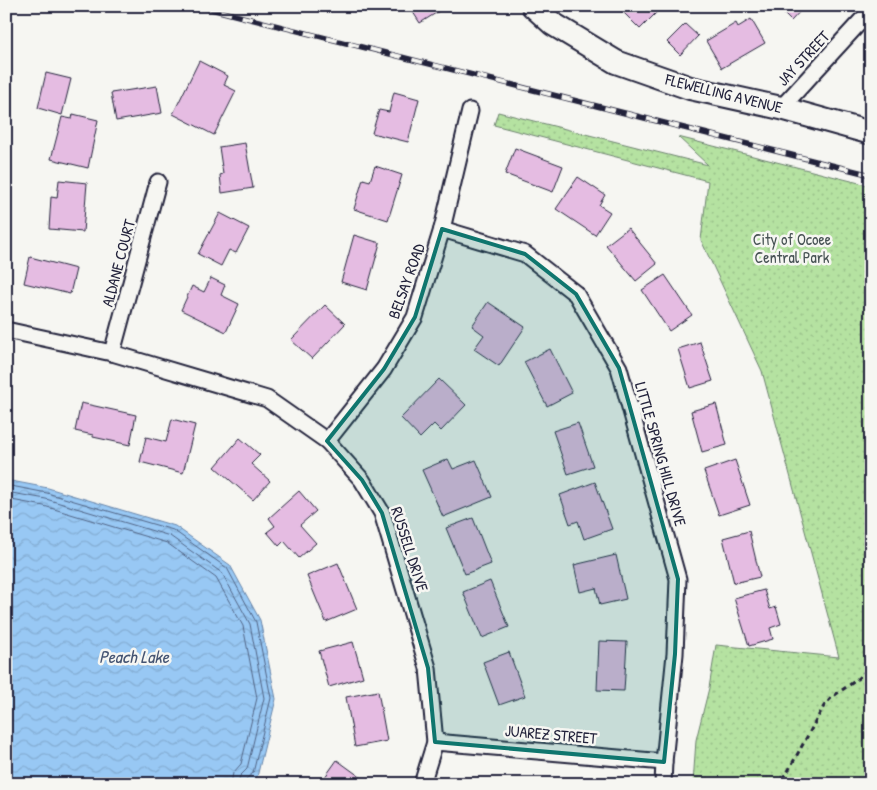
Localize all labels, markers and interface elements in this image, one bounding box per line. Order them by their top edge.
street label: JAY STREET [772,25,835,90]
street label: FLEWELLING AVENUE [662,68,785,118]
street label: ALDANE COURT [96,216,140,309]
park label: City of Ocoee Central Park [753,228,832,268]
street label: BELSAY ROAD [382,240,430,322]
street label: LITTLE SPRING HILL DRIVE [630,379,692,529]
street label: RUSSELL DRIVE [386,504,434,594]
water label: Peach Lake [99,644,170,669]
street label: JUAREZ STREET [504,719,598,749]

